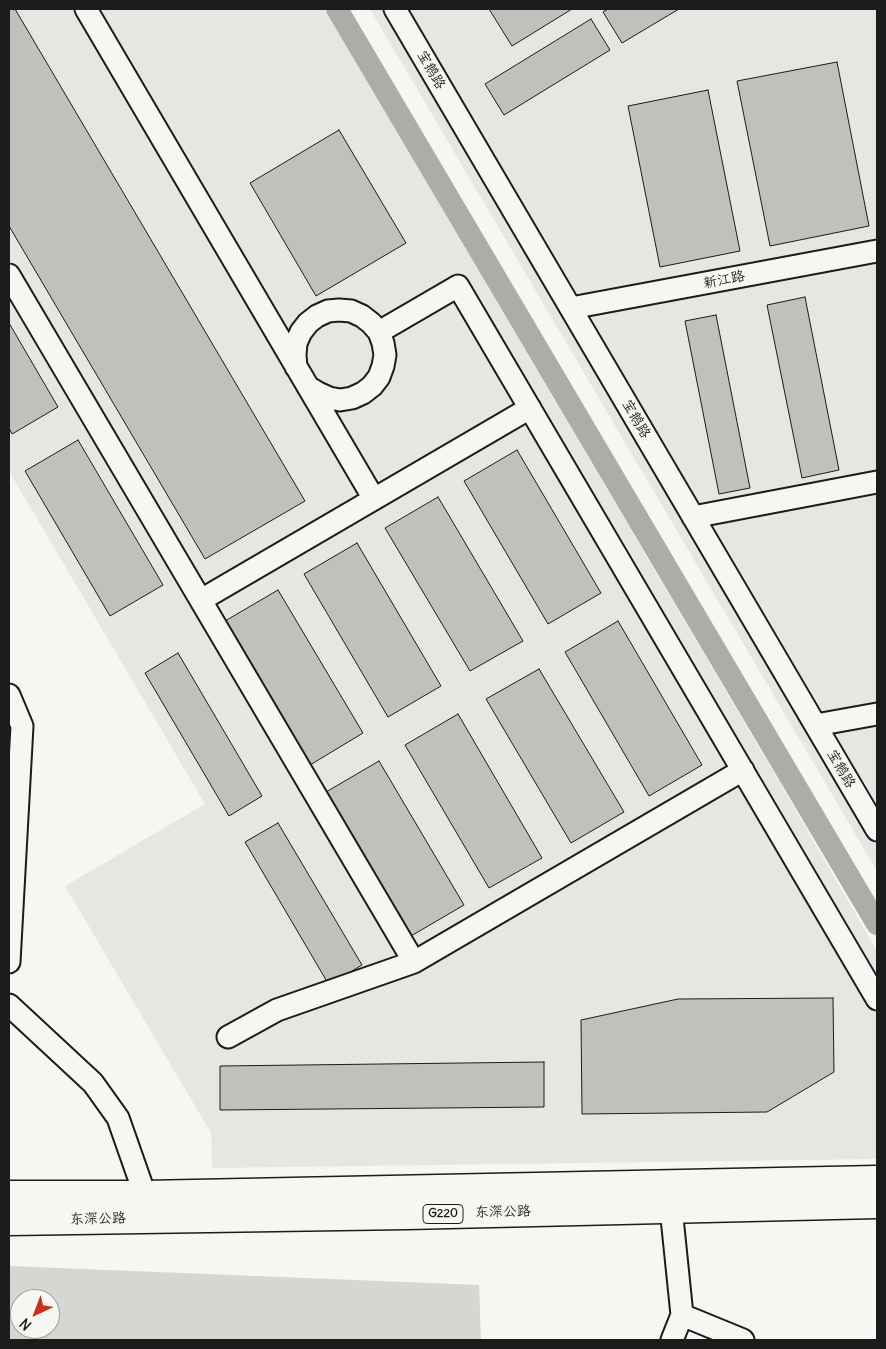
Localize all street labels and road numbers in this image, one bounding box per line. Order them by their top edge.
street label: 宝鹅路 [413,48,449,92]
street label: 新江路 [702,268,746,292]
street label: 宝鹅路 [618,397,654,441]
street label: 宝鹅路 [823,747,859,791]
street label: 东深公路 [475,1203,531,1221]
road number: G220 [423,1204,463,1224]
street label: 东深公路 [70,1210,126,1228]

